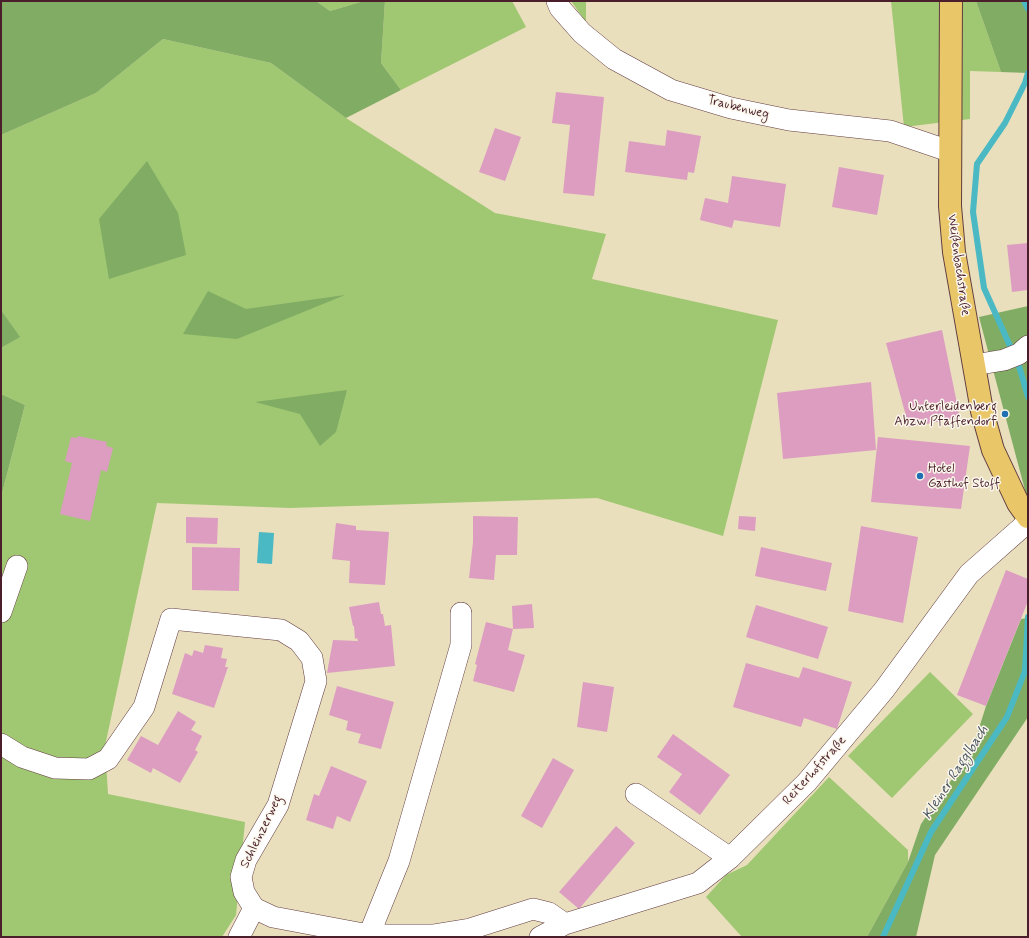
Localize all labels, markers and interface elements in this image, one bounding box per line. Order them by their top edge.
street label: Traubenweg [705,93,771,123]
street label: Weißenbachstraße [943,213,973,317]
place label: Unterleidenberg Abzw Pfaffendorf [894,399,997,430]
marker: Unterleidenberg Abzw Pfaffendorf [1000,409,1010,419]
place label: Hotel Gasthof Stoff [928,461,1000,492]
marker: Hotel Gasthof Stoff [915,471,925,481]
water label: Kleiner Ragglbach [920,723,992,823]
street label: Reiterhofstraße [780,733,850,809]
street label: Schleinzerweg [238,793,286,871]

